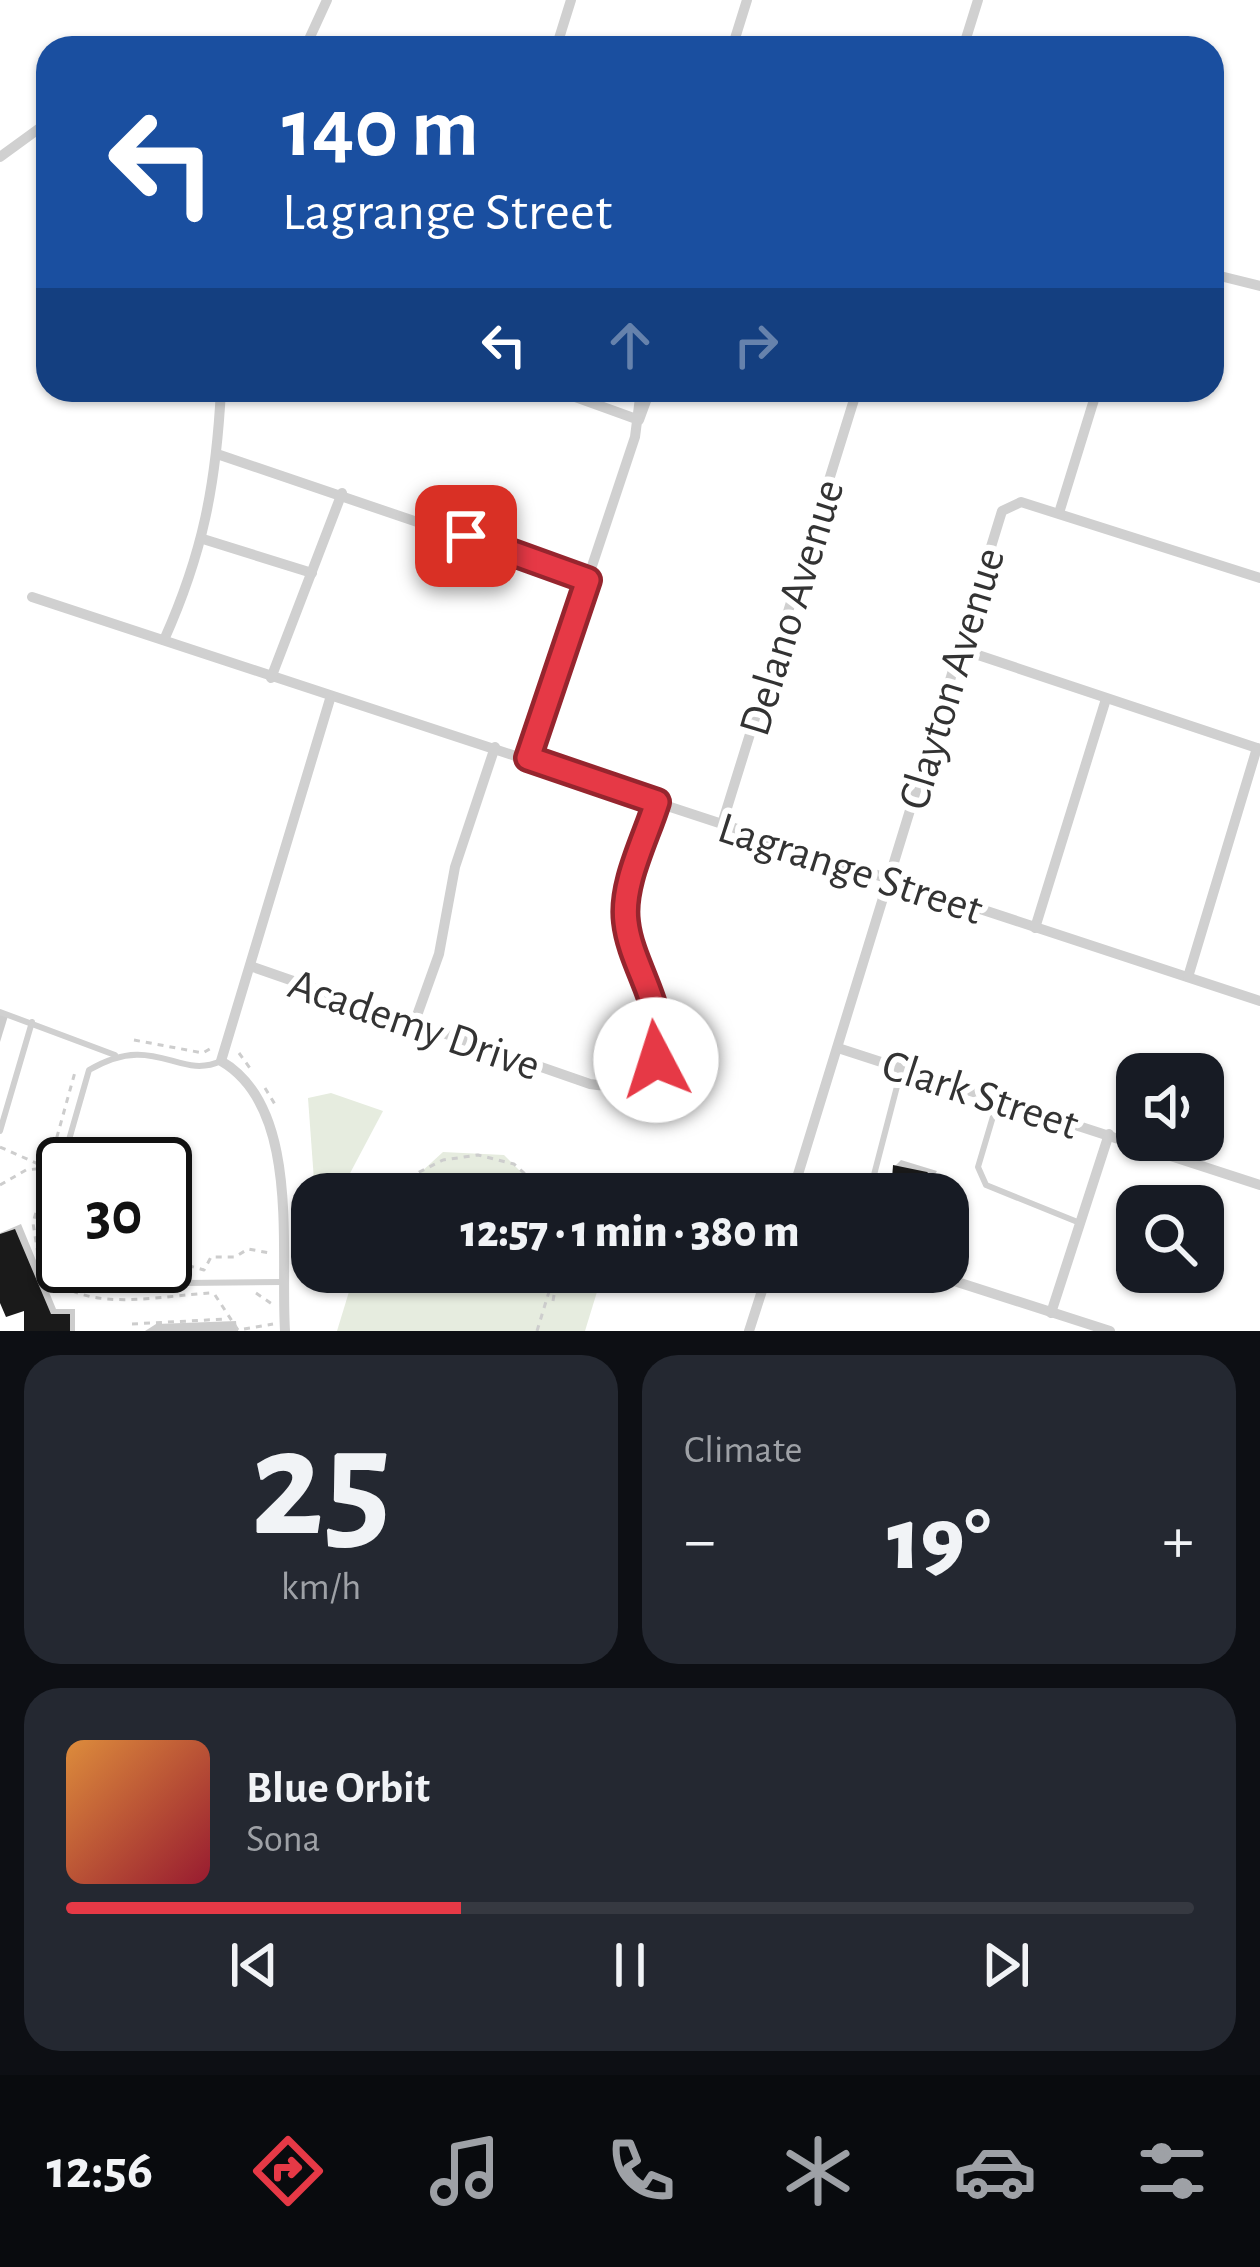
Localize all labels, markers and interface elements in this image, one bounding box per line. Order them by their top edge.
icon: left [84,84,240,240]
text: 140 m [282,88,479,172]
text: Lagrange Street [282,186,612,240]
icon: left [471,312,537,378]
icon: ahead [597,312,663,378]
icon: right [723,312,789,378]
street label: Delano Avenue [732,474,853,741]
pin [415,485,517,587]
icon: arrive [433,503,499,569]
street label: Clayton Avenue [891,543,1014,815]
street label: Lagrange Street [712,805,988,933]
street label: Academy Drive [283,961,545,1089]
position arrow [593,997,719,1123]
street label: Clark Street [877,1043,1084,1148]
map controls [1116,1053,1224,1293]
button: sound [1116,1053,1224,1161]
speed limit sign: 30 [36,1137,192,1293]
button: search [1116,1185,1224,1293]
text: 12:57 · 1 min · 380 m [461,1210,800,1255]
text: 25 [251,1408,391,1564]
text: Climate [684,1431,802,1470]
text: 19° [887,1496,991,1586]
text: − [684,1508,716,1574]
text: + [1162,1508,1194,1574]
text: km/h [281,1568,361,1607]
text: Blue Orbit [246,1766,430,1811]
text: Sona [246,1820,321,1859]
icon: previous [221,1932,287,1998]
icon: pause [597,1932,663,1998]
icon: next [973,1932,1039,1998]
icon: directions [246,2129,330,2213]
icon: music [423,2129,507,2213]
icon: phone [599,2129,683,2213]
icon: climate [776,2129,860,2213]
icon: car [953,2129,1037,2213]
icon: filters [1130,2129,1214,2213]
text: 12:56 [46,2144,153,2198]

